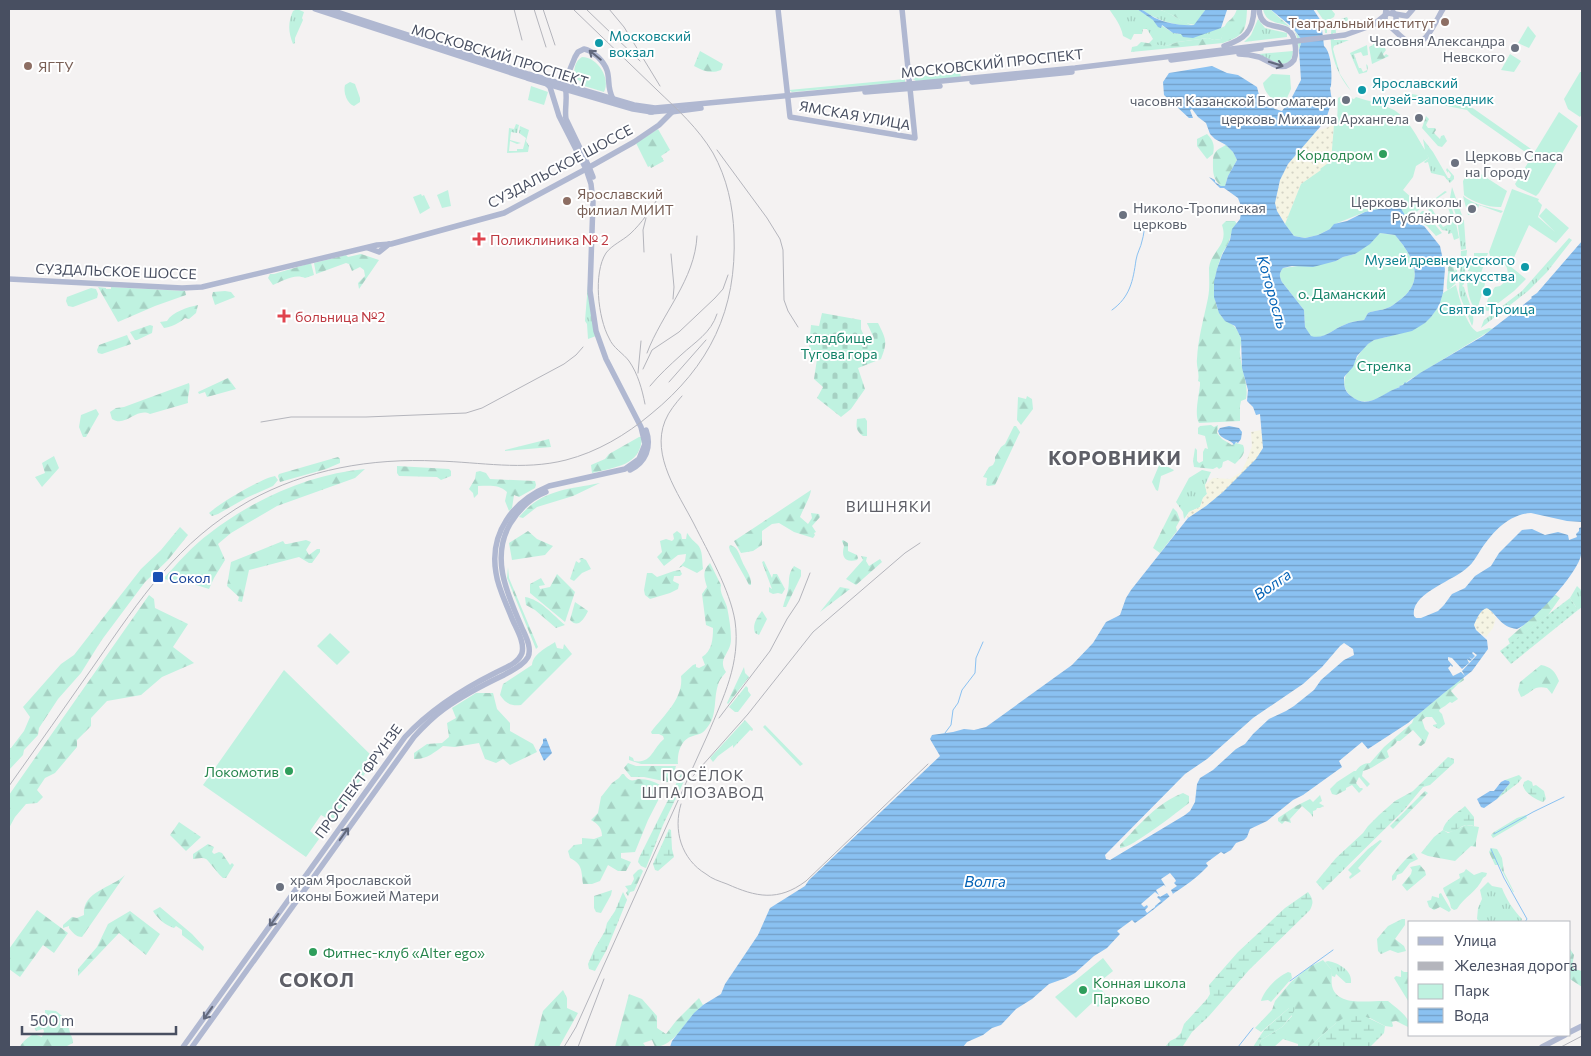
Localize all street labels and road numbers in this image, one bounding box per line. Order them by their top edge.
street label: МОСКОВСКИЙ ПРОСПЕКТ [410,20,590,90]
street label: МОСКОВСКИЙ ПРОСПЕКТ [900,45,1084,81]
street label: ЯМСКАЯ УЛИЦА [798,97,912,133]
street label: СУЗДАЛЬСКОЕ ШОССЕ [485,121,635,211]
street label: СУЗДАЛЬСКОЕ ШОССЕ [35,260,197,282]
street label: ПРОСПЕКТ ФРУНЗЕ [311,721,405,841]

